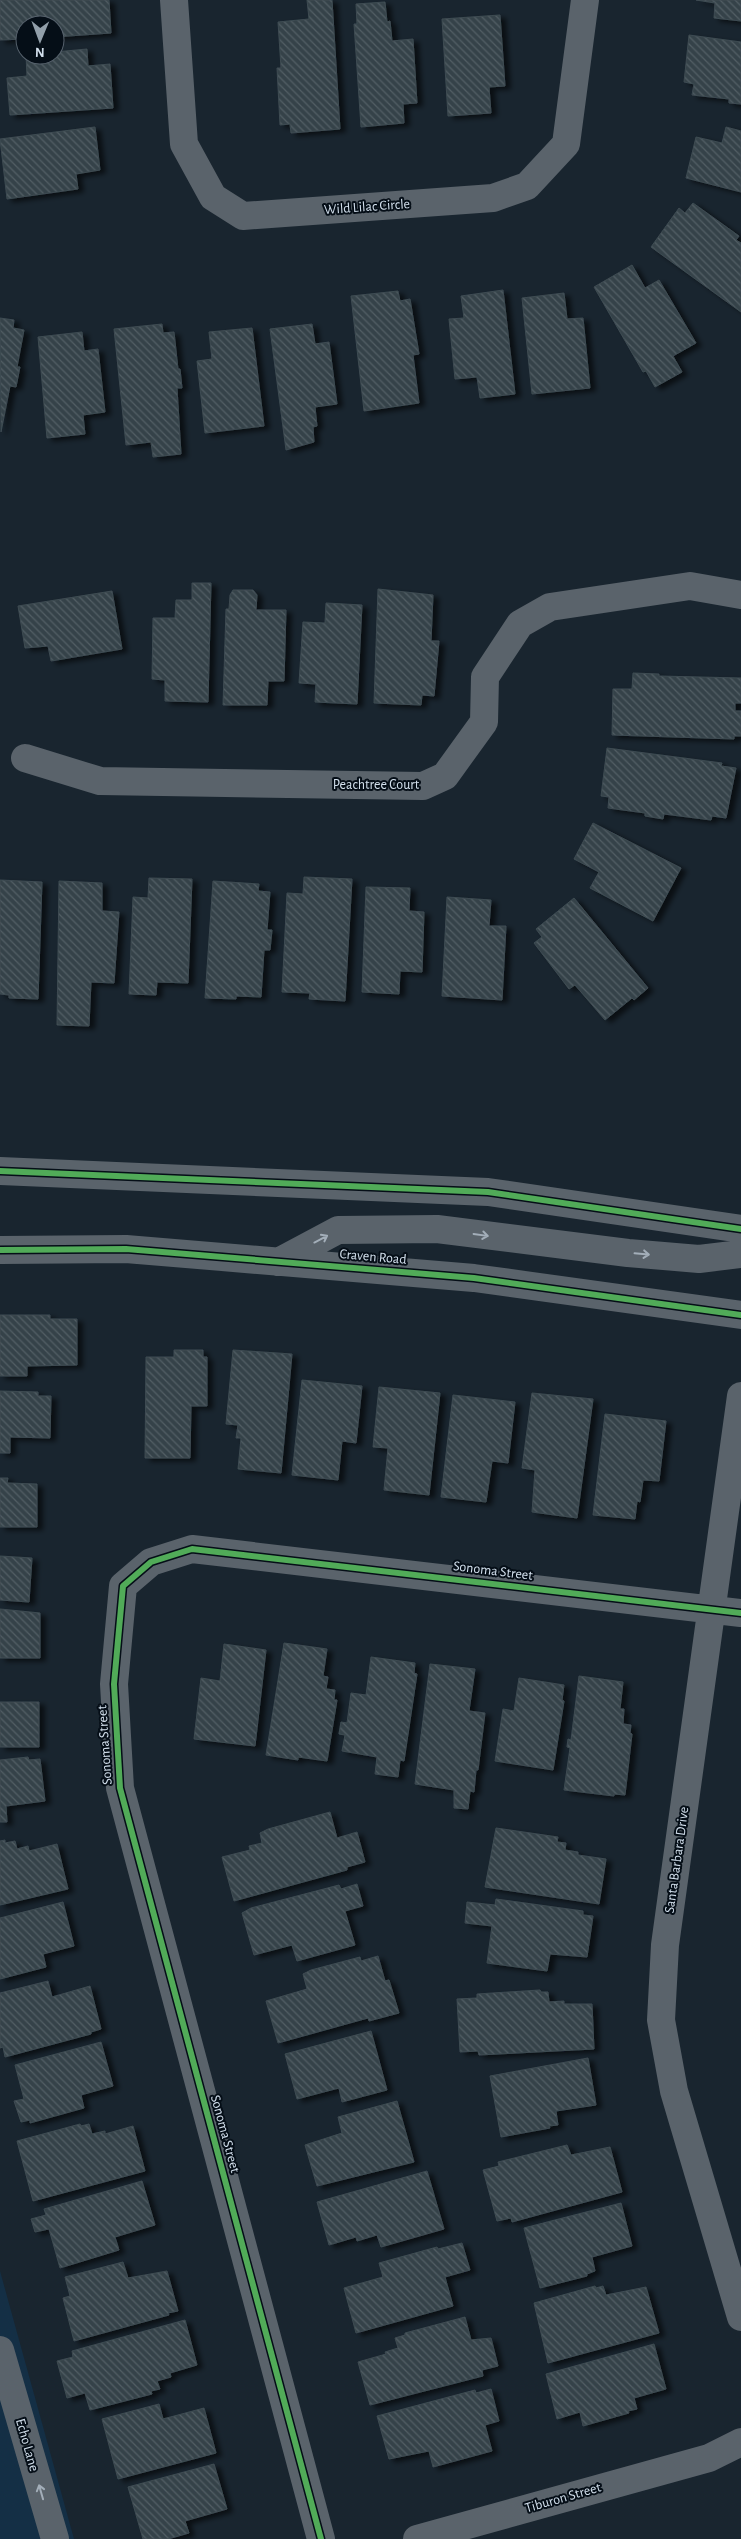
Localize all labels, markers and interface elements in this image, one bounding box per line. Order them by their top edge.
north arrow [15,15,65,65]
text: N [35,45,45,59]
street label: Wild Lilac Circle [324,197,410,217]
street label: Peachtree Court [333,778,420,792]
one-way arrow [473,1230,489,1240]
one-way arrow [313,1234,328,1243]
street label: Craven Road [339,1247,407,1267]
one-way arrow [634,1249,650,1259]
street label: Sonoma Street [452,1559,534,1583]
street label: Sonoma Street [95,1704,115,1785]
street label: Santa Barbara Drive [663,1806,691,1914]
street label: Sonoma Street [208,2094,242,2175]
street label: Echo Lane [13,2417,41,2473]
street label: Tiburon Street [523,2480,603,2516]
one-way arrow [36,2485,46,2501]

